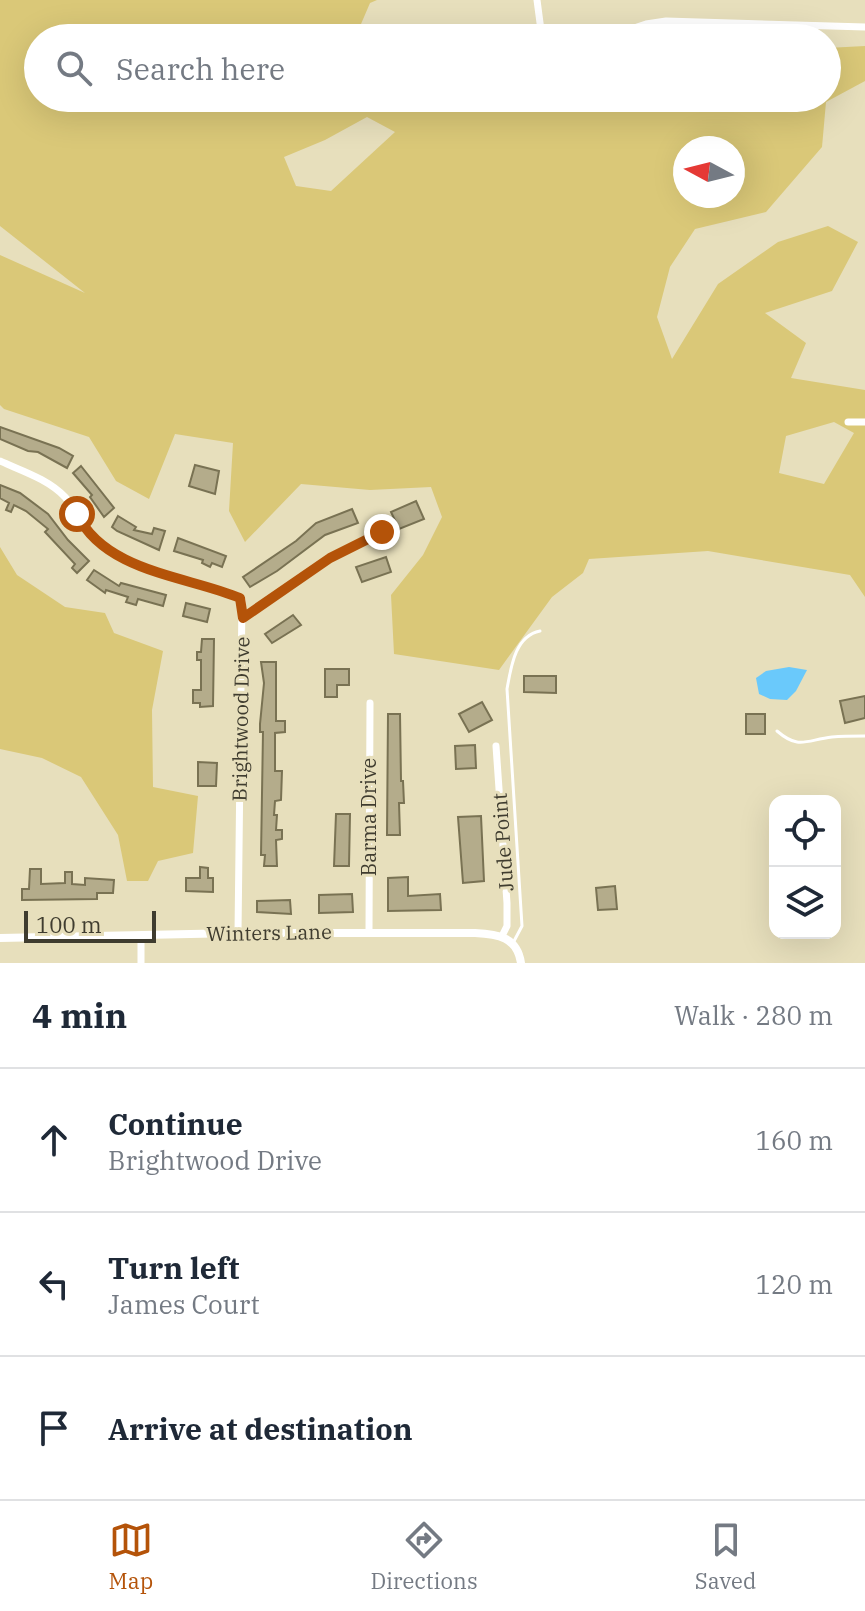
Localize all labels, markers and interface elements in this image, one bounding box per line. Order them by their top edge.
search box [24,24,841,112]
icon: search [52,46,96,90]
text: Search here [116,49,285,88]
north arrow [673,136,745,208]
route start [59,496,95,532]
route end [364,514,400,550]
street label: Brightwood Drive [226,636,255,802]
street label: Barma Drive [355,758,382,876]
street label: Jude Point [486,792,519,892]
map controls [769,795,841,939]
button: locate [769,795,841,867]
button: layers [769,867,841,939]
scale bar [24,907,156,943]
text: 100 m [36,910,102,939]
street label: Winters Lane [206,918,332,947]
text: 4 min [32,993,127,1037]
text: Walk · 280 m [674,998,833,1032]
text: Continue [108,1104,243,1143]
icon: ahead [32,1118,76,1162]
text: 160 m [755,1123,833,1157]
text: Brightwood Drive [108,1143,322,1177]
text: Turn left [108,1248,240,1287]
icon: left [32,1262,76,1306]
text: 120 m [755,1267,833,1301]
text: James Court [108,1287,260,1321]
icon: arrive [32,1406,76,1450]
text: Arrive at destination [108,1409,413,1448]
tab: Map [109,1518,153,1595]
tab: Directions [370,1518,478,1595]
tab: Saved [695,1518,756,1595]

